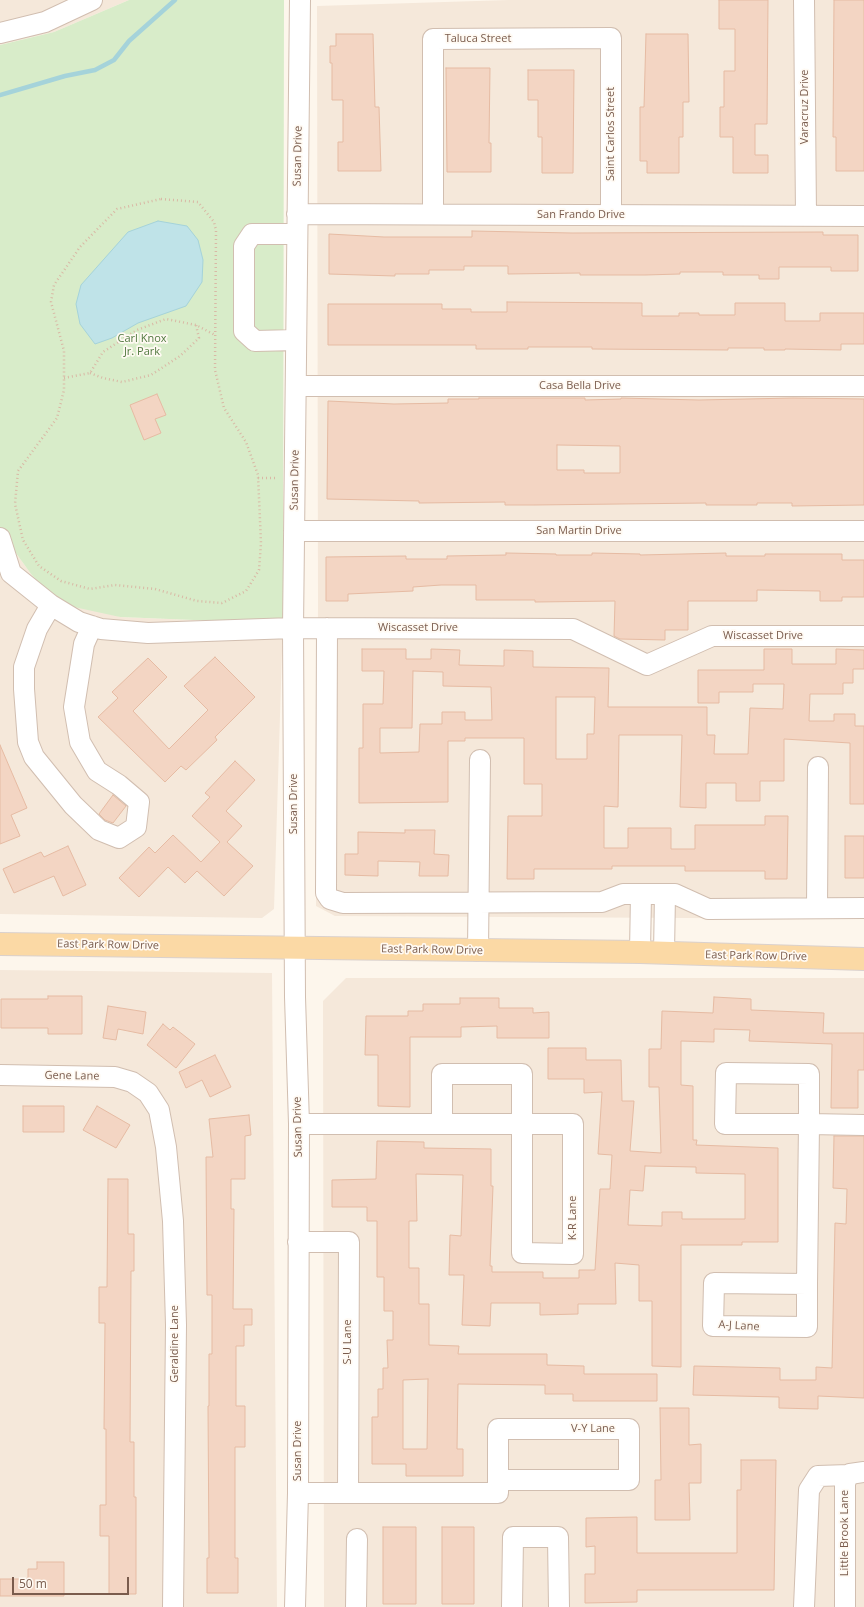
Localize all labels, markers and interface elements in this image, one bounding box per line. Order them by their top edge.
street label: Taluca Street [445,32,511,46]
street label: Varacruz Drive [798,70,812,144]
street label: Saint Carlos Street [604,87,618,181]
street label: Susan Drive [291,126,305,186]
street label: San Frando Drive [537,208,625,222]
park label: Carl Knox Jr. Park [117,332,167,358]
street label: Casa Bella Drive [539,379,621,393]
street label: Susan Drive [288,450,302,510]
street label: San Martin Drive [536,524,622,538]
street label: Wiscasset Drive [378,621,458,635]
street label: Wiscasset Drive [723,629,803,643]
street label: Susan Drive [287,774,301,834]
street label: East Park Row Drive [57,938,159,952]
street label: East Park Row Drive [381,943,483,957]
street label: East Park Row Drive [705,949,807,963]
street label: Gene Lane [45,1069,99,1083]
street label: Susan Drive [291,1097,305,1157]
street label: K-R Lane [566,1196,580,1240]
street label: Geraldine Lane [168,1305,182,1383]
street label: A-J Lane [718,1318,760,1334]
street label: S-U Lane [341,1319,355,1365]
street label: Susan Drive [291,1421,305,1481]
street label: V-Y Lane [571,1422,615,1436]
street label: Little Brook Lane [838,1490,852,1576]
scale bar [14,1569,131,1595]
text: 50 m [19,1575,47,1592]

